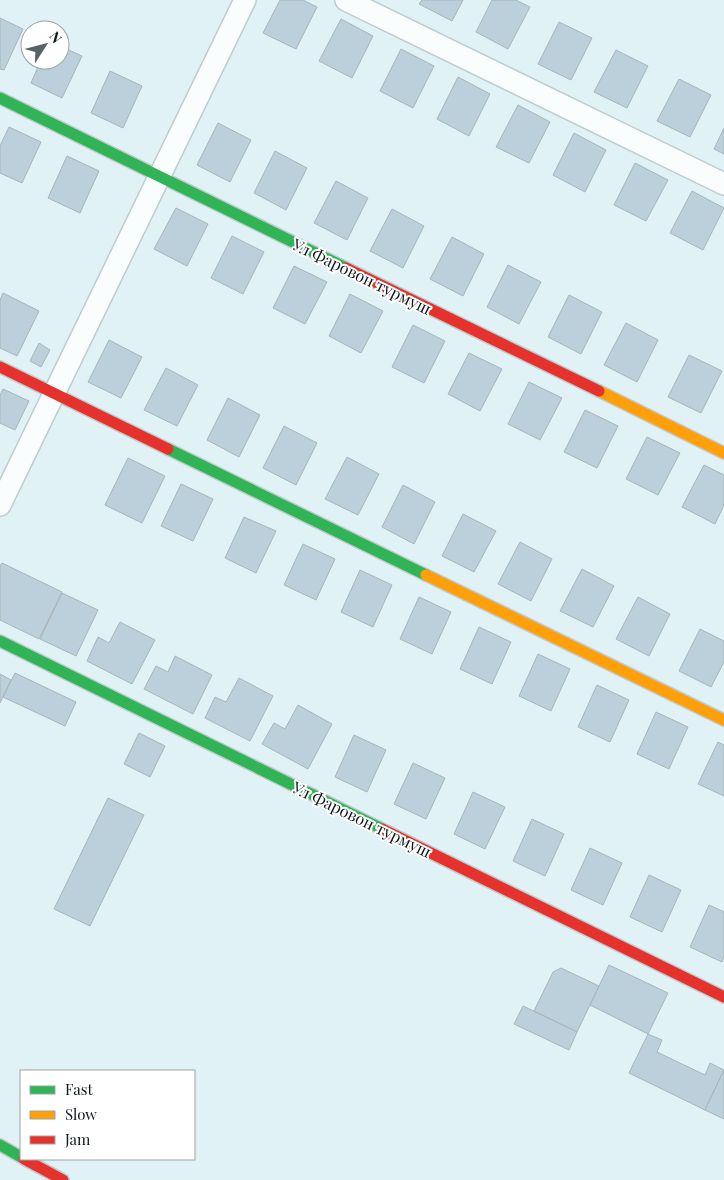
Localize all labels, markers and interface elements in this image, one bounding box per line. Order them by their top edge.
north arrow [20,20,70,70]
text: N [45,27,67,47]
street label: Ул Фаровон турмуш [288,233,435,319]
street label: Ул Фаровон турмуш [288,776,435,862]
legend [20,1070,195,1160]
text: Fast [65,1079,94,1099]
text: Slow [65,1104,97,1124]
text: Jam [64,1129,91,1149]

